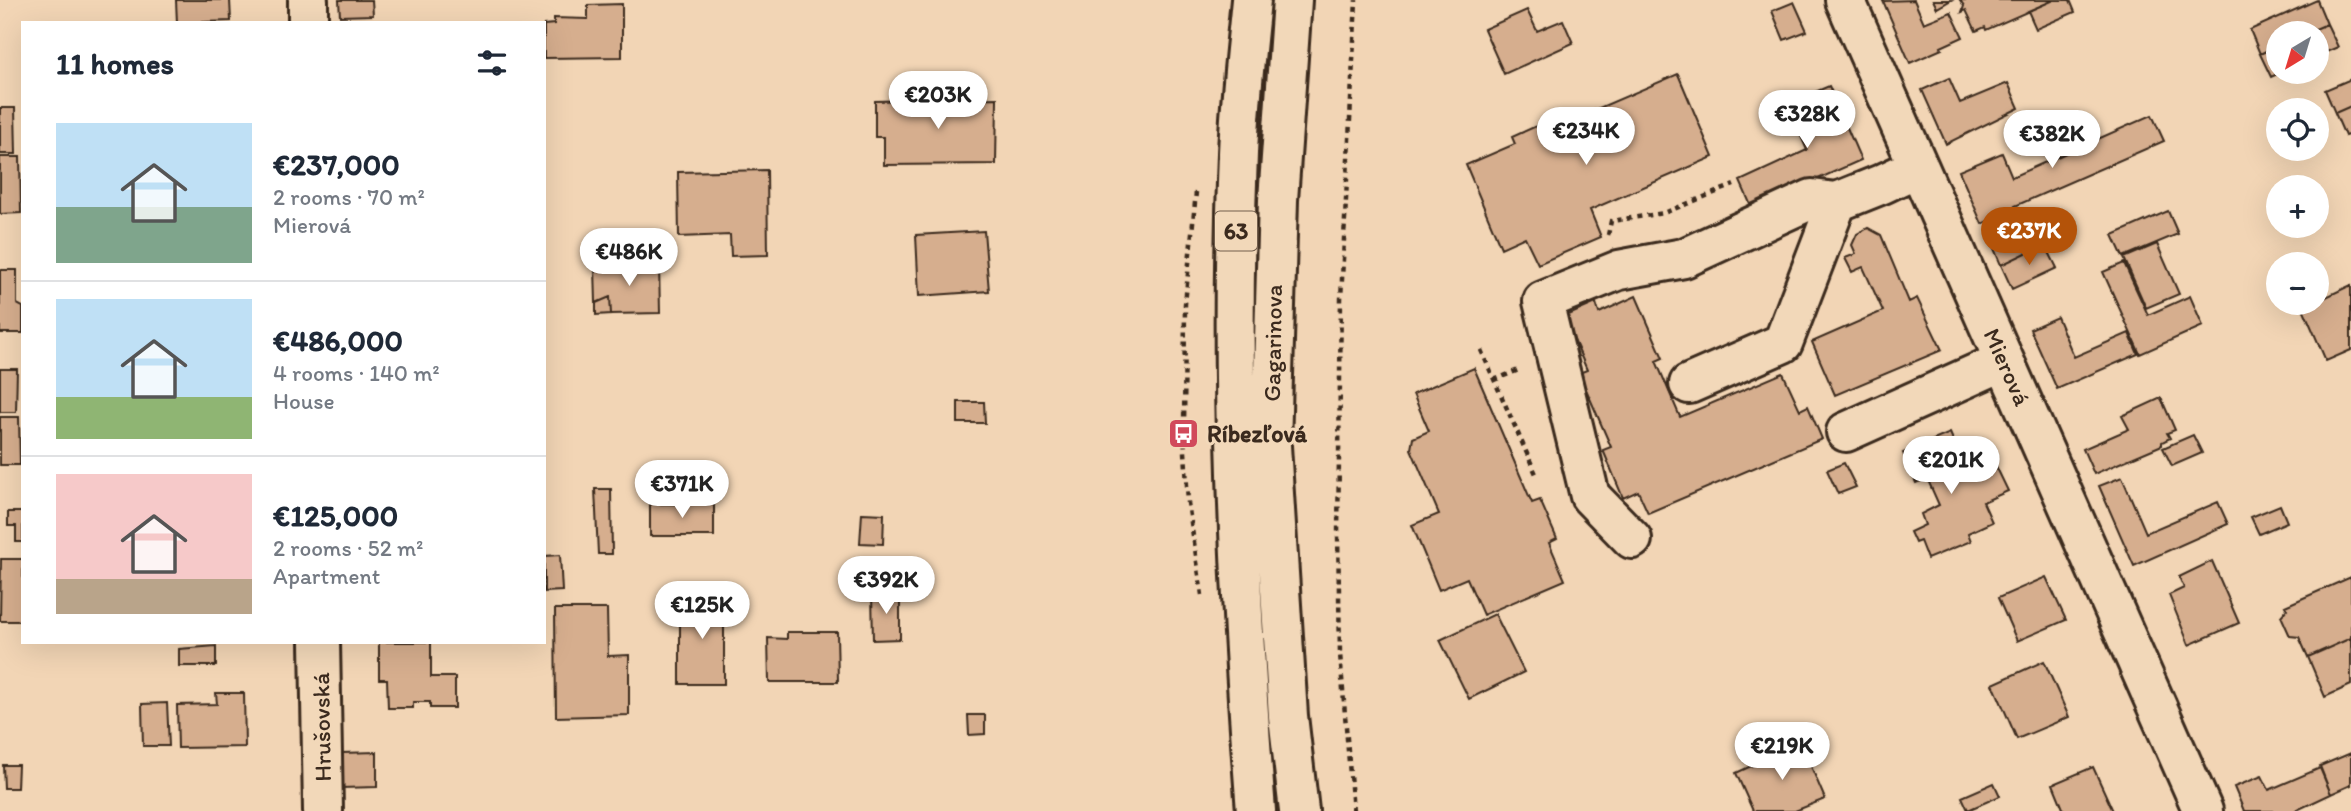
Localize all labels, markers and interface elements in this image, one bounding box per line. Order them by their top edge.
north arrow [2266,21,2329,84]
map controls [2266,21,2329,315]
icon: filters [473,44,511,82]
text: 11 homes [56,45,174,82]
pin: €203K [889,72,987,131]
text: €203K [905,80,971,108]
pin: €328K [1758,90,1856,150]
button: locate [2266,98,2329,161]
text: €328K [1774,99,1840,127]
pin: €234K [1537,108,1635,167]
pin: €382K [2003,110,2101,170]
text: €234K [1553,116,1619,144]
text: €382K [2019,119,2085,147]
text: €237,000 [273,146,400,183]
icon: home [112,151,196,235]
button: + [2266,175,2329,238]
text: 2 rooms · 70 m² [273,183,425,211]
pin: €237K [1980,208,2078,267]
text: Mierová [273,211,351,239]
road number: 63 [1215,212,1257,250]
text: €237K [1997,216,2061,244]
pin: €486K [580,229,678,288]
text: €486K [596,237,662,265]
button: − [2266,252,2329,315]
street label: Gagarinova [1257,284,1288,402]
text: €486,000 [273,322,403,359]
street label: Mierová [1978,324,2038,410]
icon: home [112,327,196,411]
text: 4 rooms · 140 m² [273,359,440,387]
text: House [273,387,335,415]
bus stop icon: Ríbezľová [1167,417,1201,451]
place label: Ríbezľová [1207,419,1308,448]
pin: €201K [1902,436,2000,496]
text: €201K [1919,445,1983,473]
pin: €371K [633,461,731,520]
text: €371K [651,469,713,497]
text: €125,000 [273,497,398,534]
icon: home [112,502,196,586]
text: 2 rooms · 52 m² [273,534,423,562]
pin: €392K [837,556,935,616]
text: Apartment [273,562,380,590]
text: €392K [854,565,918,593]
pin: €125K [653,582,751,641]
text: €125K [671,590,733,618]
street label: Hrušovská [306,672,337,782]
pin: €219K [1733,722,1831,782]
text: €219K [1751,731,1813,759]

